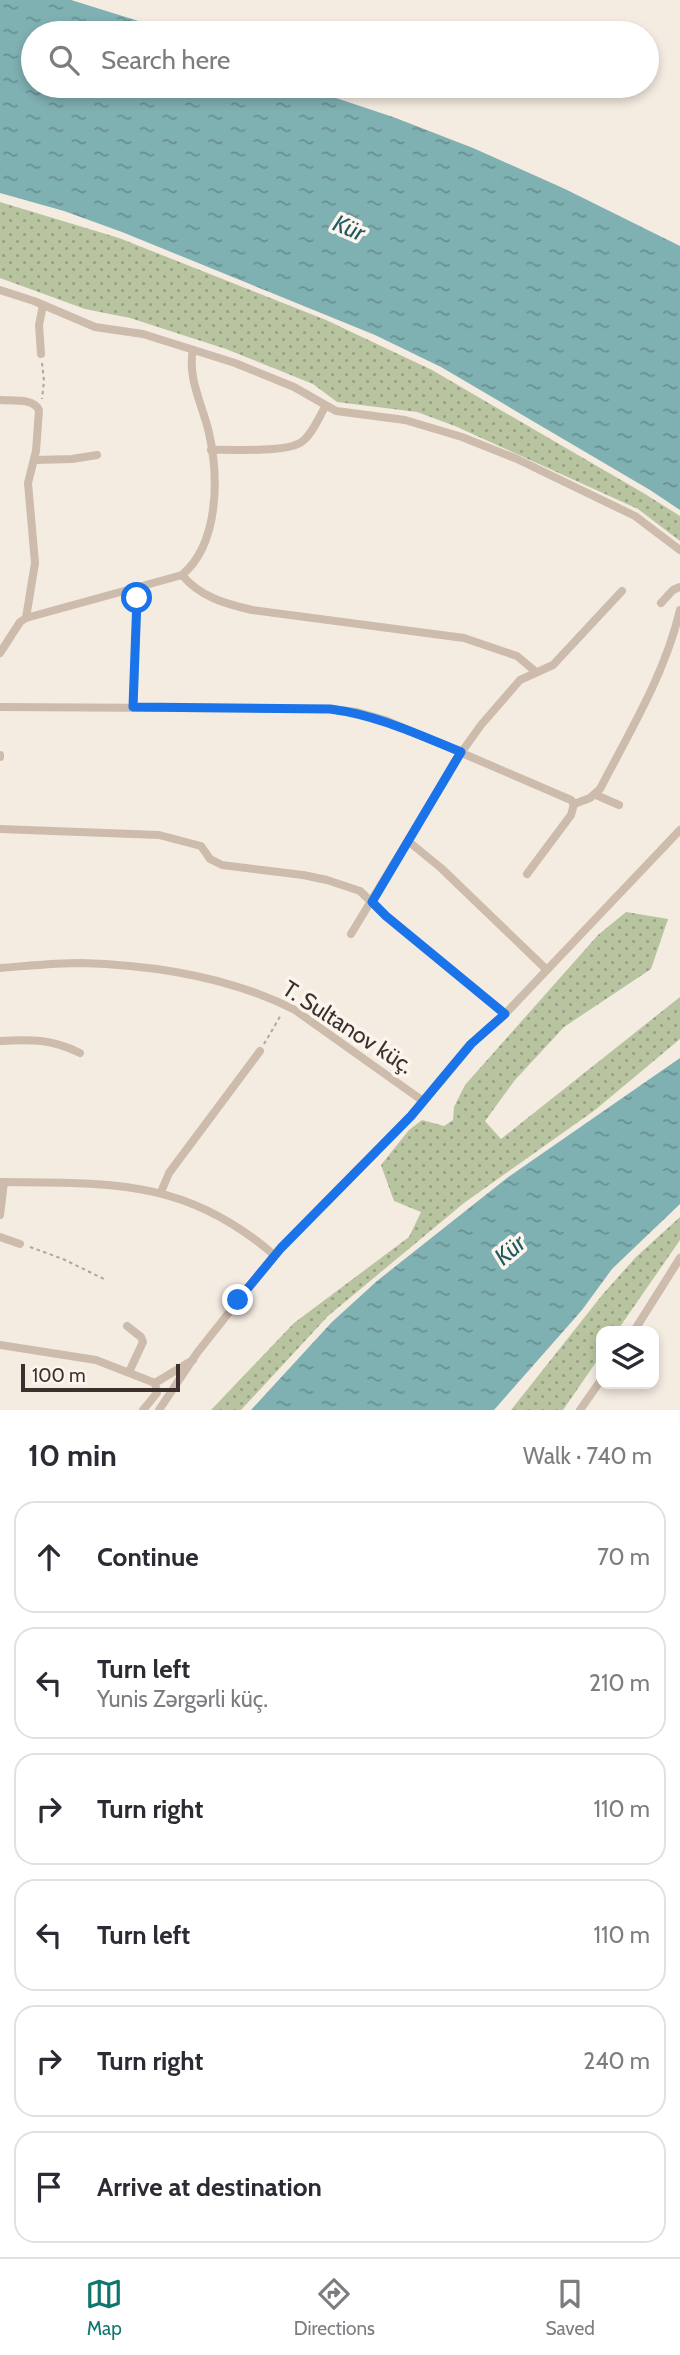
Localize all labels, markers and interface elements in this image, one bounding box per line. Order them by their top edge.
search box [21,21,659,98]
icon: search [45,41,83,79]
text: Search here [101,44,230,76]
water label: Kür [329,208,371,248]
route start [121,582,152,613]
street label: T. Sultanov küç. [277,974,419,1080]
water label: Kür [488,1227,532,1271]
route end [222,1284,253,1315]
map controls [596,1326,659,1389]
button: layers [596,1326,659,1389]
scale bar [21,1361,180,1393]
text: 100 m [32,1364,86,1387]
text: 10 min [28,1437,117,1474]
text: Walk · 740 m [523,1442,652,1470]
icon: ahead [30,1538,68,1576]
text: Continue [97,1541,199,1573]
text: 70 m [597,1543,650,1571]
text: Turn left [97,1653,190,1685]
icon: left [30,1664,68,1702]
text: 210 m [589,1669,650,1697]
text: Yunis Zərgərli küç. [97,1685,268,1713]
icon: right [30,1790,68,1828]
text: Turn right [97,1793,203,1825]
text: 110 m [594,1795,650,1823]
icon: left [30,1916,68,1954]
text: Turn left [97,1919,190,1951]
text: 110 m [594,1921,650,1949]
icon: right [30,2042,68,2080]
text: Turn right [97,2045,203,2077]
text: 240 m [583,2047,650,2075]
icon: arrive [30,2168,68,2206]
text: Arrive at destination [97,2171,322,2203]
tab: Map [85,2275,123,2340]
tab: Directions [294,2275,375,2340]
tab: Saved [545,2275,595,2340]

